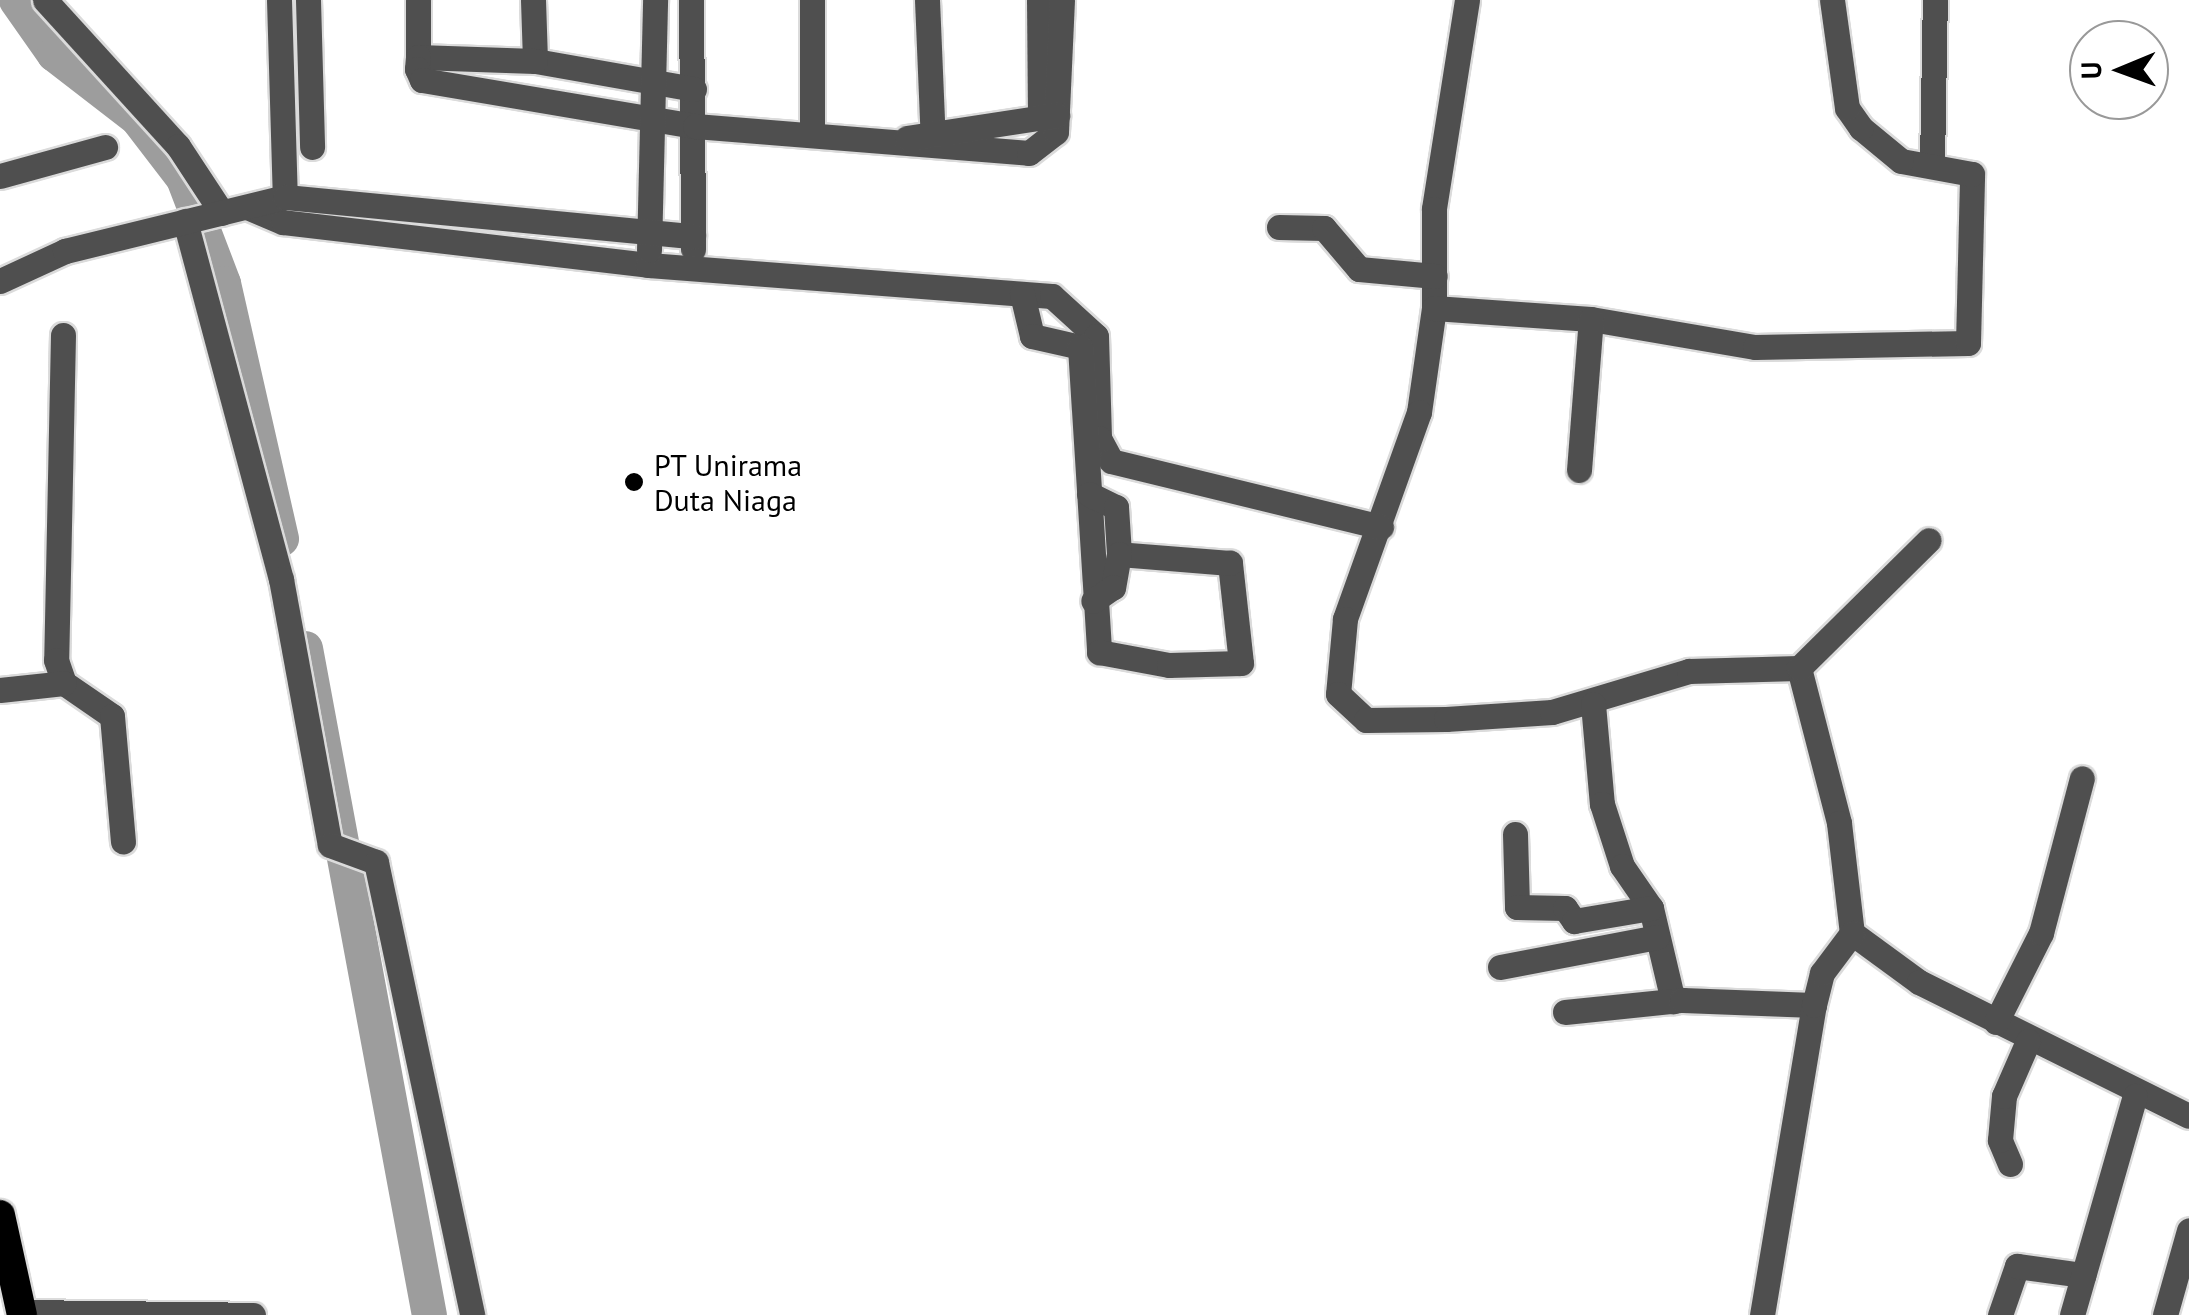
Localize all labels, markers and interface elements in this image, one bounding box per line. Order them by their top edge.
north arrow [2069,20,2169,120]
text: U [2072,61,2109,80]
place label: PT Unirama Duta Niaga [654,447,803,518]
marker: PT Unirama Duta Niaga [623,471,645,493]

